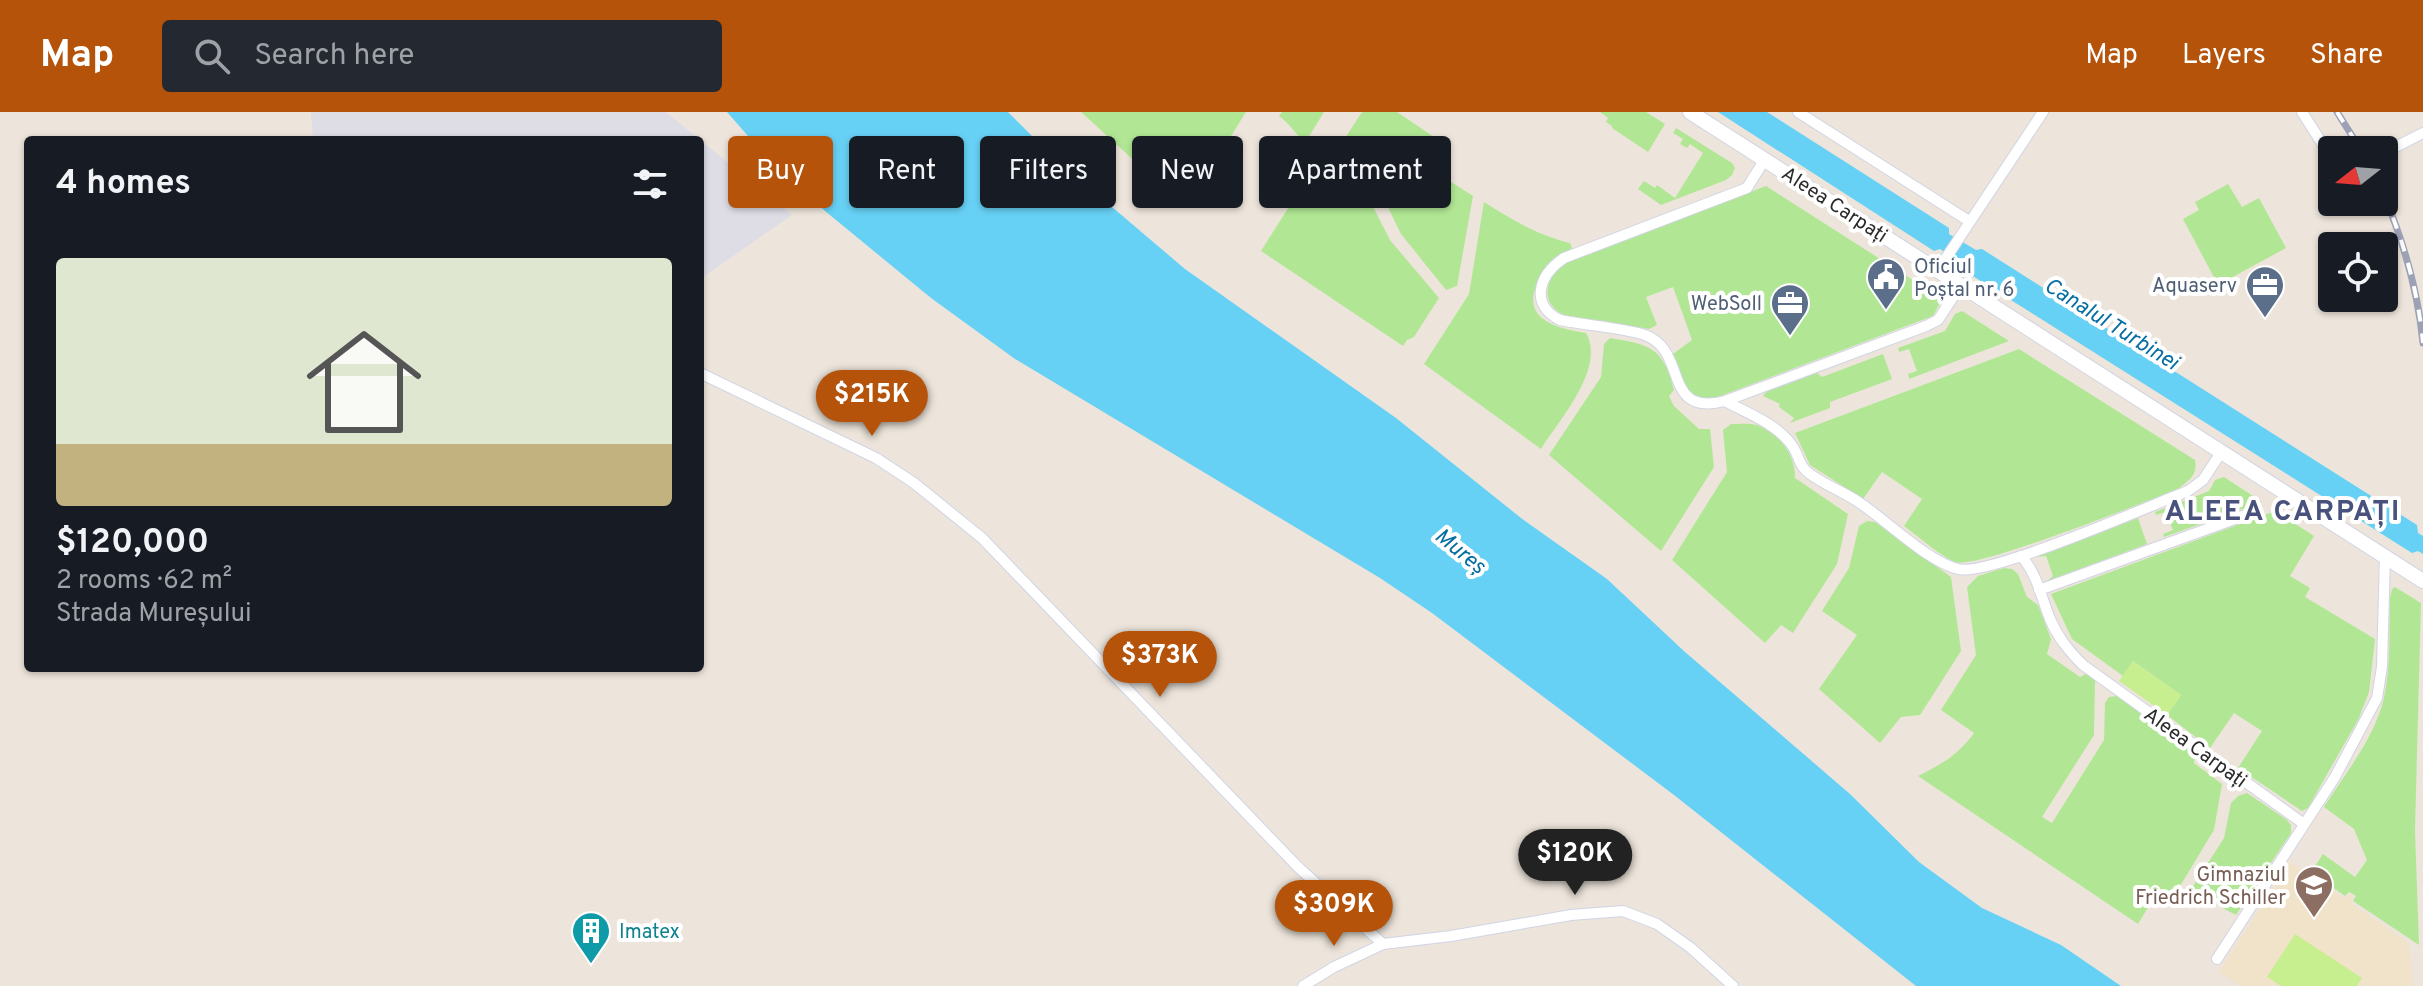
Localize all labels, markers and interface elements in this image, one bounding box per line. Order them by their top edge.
search box [162,20,722,92]
text: Map [40,32,114,81]
icon: search [190,34,234,78]
text: Search here [254,38,414,75]
text: Map [2085,38,2138,74]
text: Layers [2182,38,2266,74]
text: Share [2310,38,2383,74]
chip: Buy [728,136,833,208]
chip: Rent [849,136,964,208]
chip: Filters [980,136,1116,208]
chip: New [1132,136,1243,208]
chip: Apartment [1259,136,1451,208]
north arrow [2318,136,2398,216]
map controls [2318,136,2398,312]
icon: filters [628,162,672,206]
street label: Aleea Carpați [1776,162,1892,250]
text: 4 homes [56,163,191,206]
button: locate [2318,232,2398,312]
place label: Oficiul Poștal nr. 6 [1914,255,2014,304]
public building icon: Oficiul Poștal nr. 6 [1865,256,1907,311]
office icon: Aquaserv [2244,264,2286,319]
water label: Canalul Turbinei [2038,273,2184,378]
place label: Aquaserv [2152,274,2237,300]
office icon: WebSoll [1769,282,1811,337]
place label: WebSoll [1691,292,1762,318]
icon: home [292,310,436,454]
pin: $215K [816,370,928,438]
text: $215K [834,379,910,412]
district label: ALEEA CARPAȚI [2165,495,2401,531]
text: $120,000 [56,522,209,565]
water label: Mureș [1428,523,1491,581]
text: 2 rooms · 62 m² [56,565,232,598]
text: Strada Mureșului [56,598,252,631]
pin: $373K [1104,631,1216,699]
text: $373K [1121,640,1199,673]
street label: Aleea Carpați [2138,702,2252,795]
pin: $120K [1519,829,1631,897]
text: $120K [1536,838,1614,871]
place label: Gimnaziul Friedrich Schiller [2135,863,2286,912]
school or university icon: Gimnaziul Friedrich Schiller [2293,864,2335,919]
pin: $309K [1278,880,1390,948]
text: $309K [1293,889,1375,922]
building icon: Imatex [570,910,612,965]
place label: Imatex [619,920,680,946]

